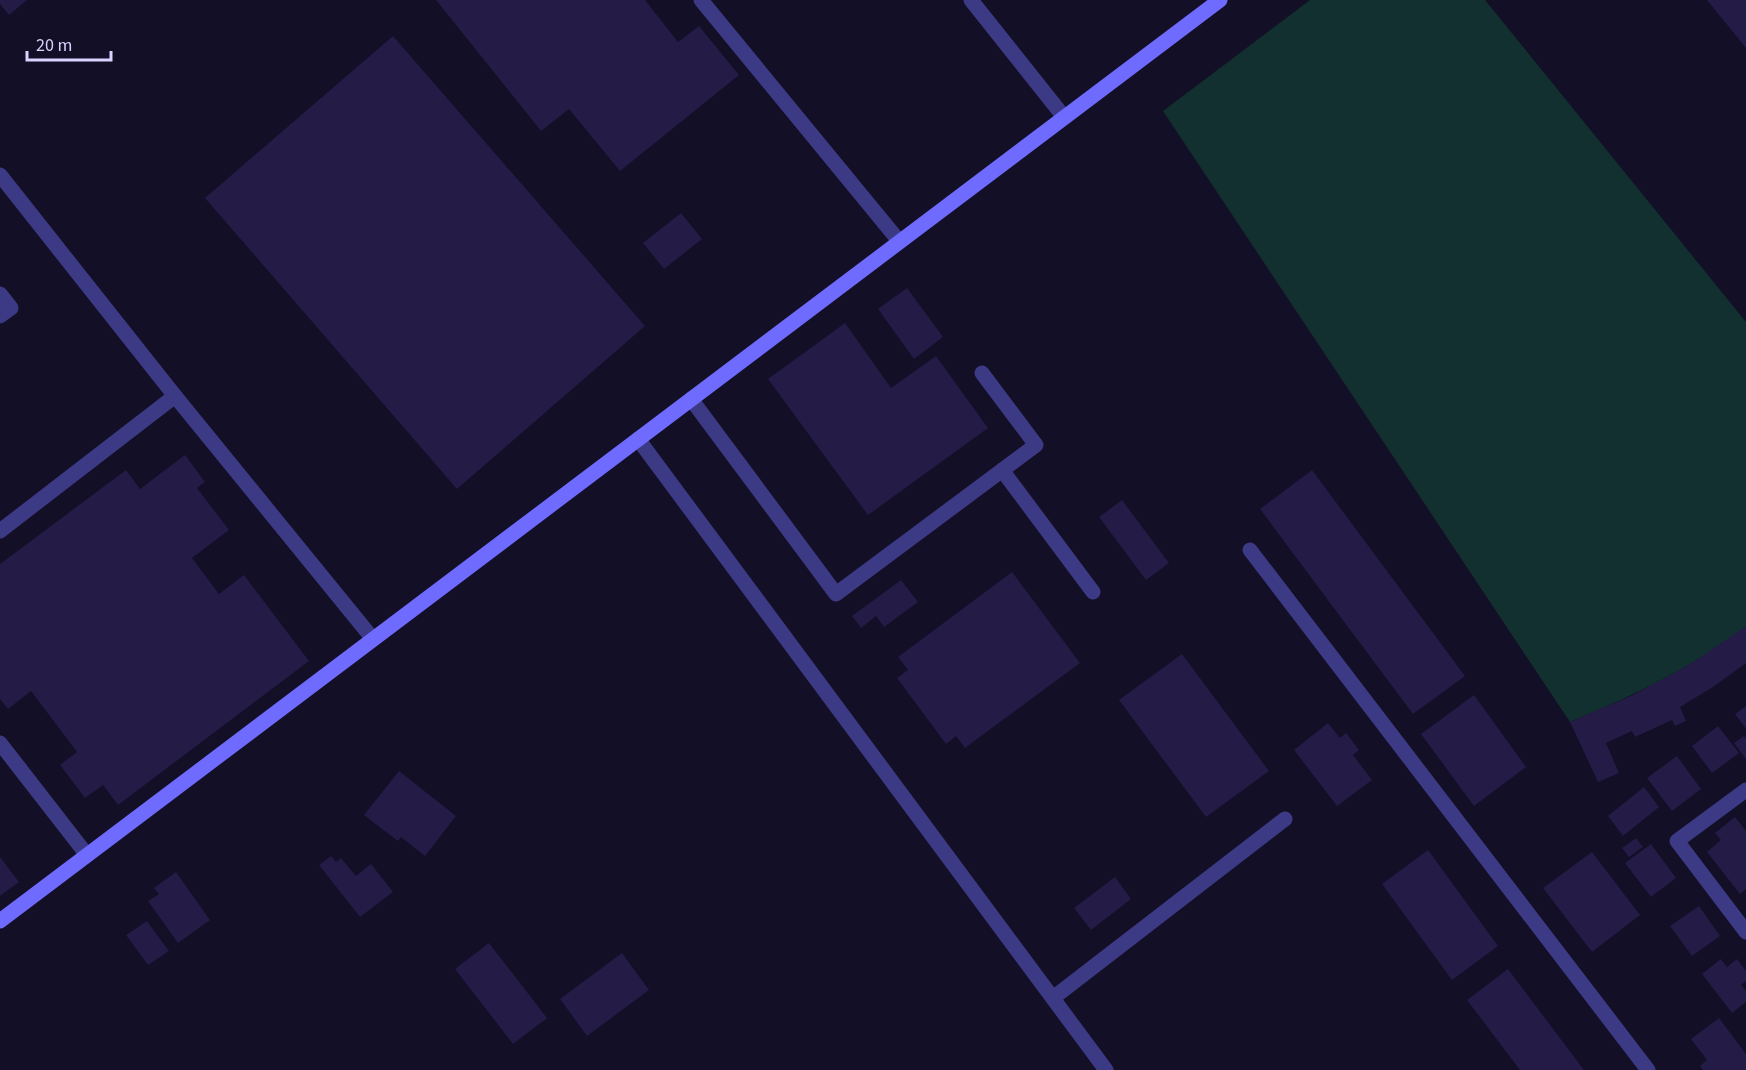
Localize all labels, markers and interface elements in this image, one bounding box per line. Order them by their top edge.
scale bar [27,24,111,62]
text: 20 m [36,33,72,58]

